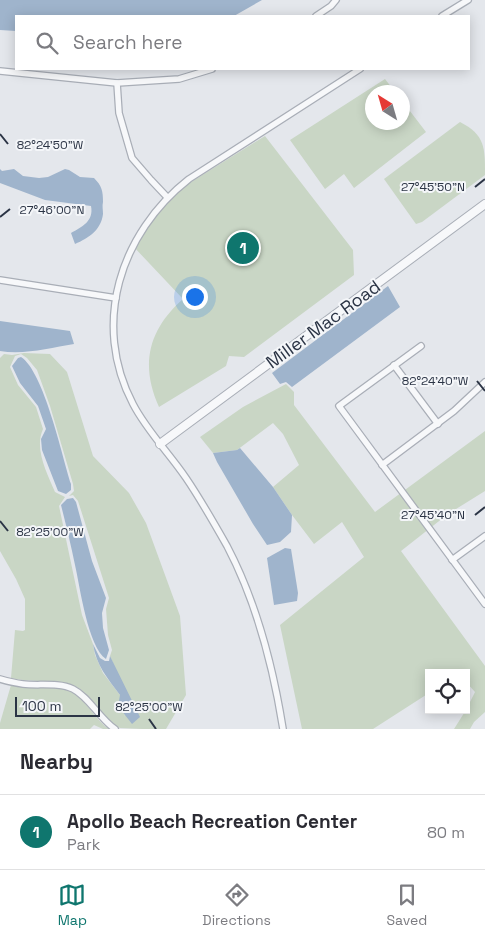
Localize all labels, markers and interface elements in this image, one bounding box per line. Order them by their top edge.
search box [15,15,470,70]
icon: search [33,29,61,57]
text: Search here [73,30,183,55]
north arrow [365,85,410,130]
text: 82°24'50"W [17,137,84,153]
text: 27°45'50"N [401,179,465,195]
text: 27°46'00"N [20,202,84,218]
pin: 1 [227,229,259,267]
street label: Miller Mac Road [261,275,385,373]
your location [182,284,208,310]
text: 82°24'40"W [402,373,469,389]
text: 27°45'40"N [401,507,465,523]
text: 82°25'00"W [16,524,84,540]
map controls [425,669,470,714]
button: locate [425,669,470,714]
scale bar [15,694,100,717]
text: 100 m [22,697,61,715]
text: 82°25'00"W [115,699,183,715]
text: Nearby [20,748,93,775]
text: Apollo Beach Recreation Center [67,809,357,834]
text: 1 [32,822,40,843]
text: 80 m [427,822,465,843]
text: Park [67,834,100,855]
tab: Map [58,881,87,929]
tab: Directions [202,881,271,929]
tab: Saved [386,881,427,929]

